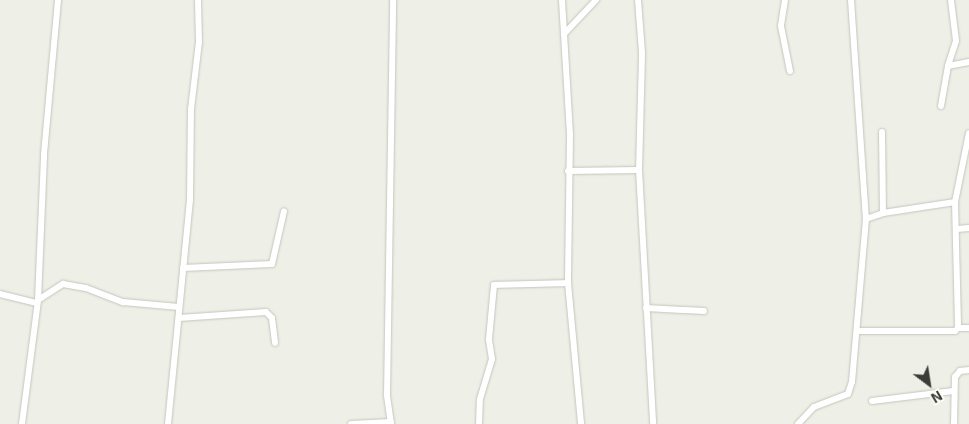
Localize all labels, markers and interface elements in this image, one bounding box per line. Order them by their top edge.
north arrow [904,359,954,409]
text: N [928,387,946,407]

